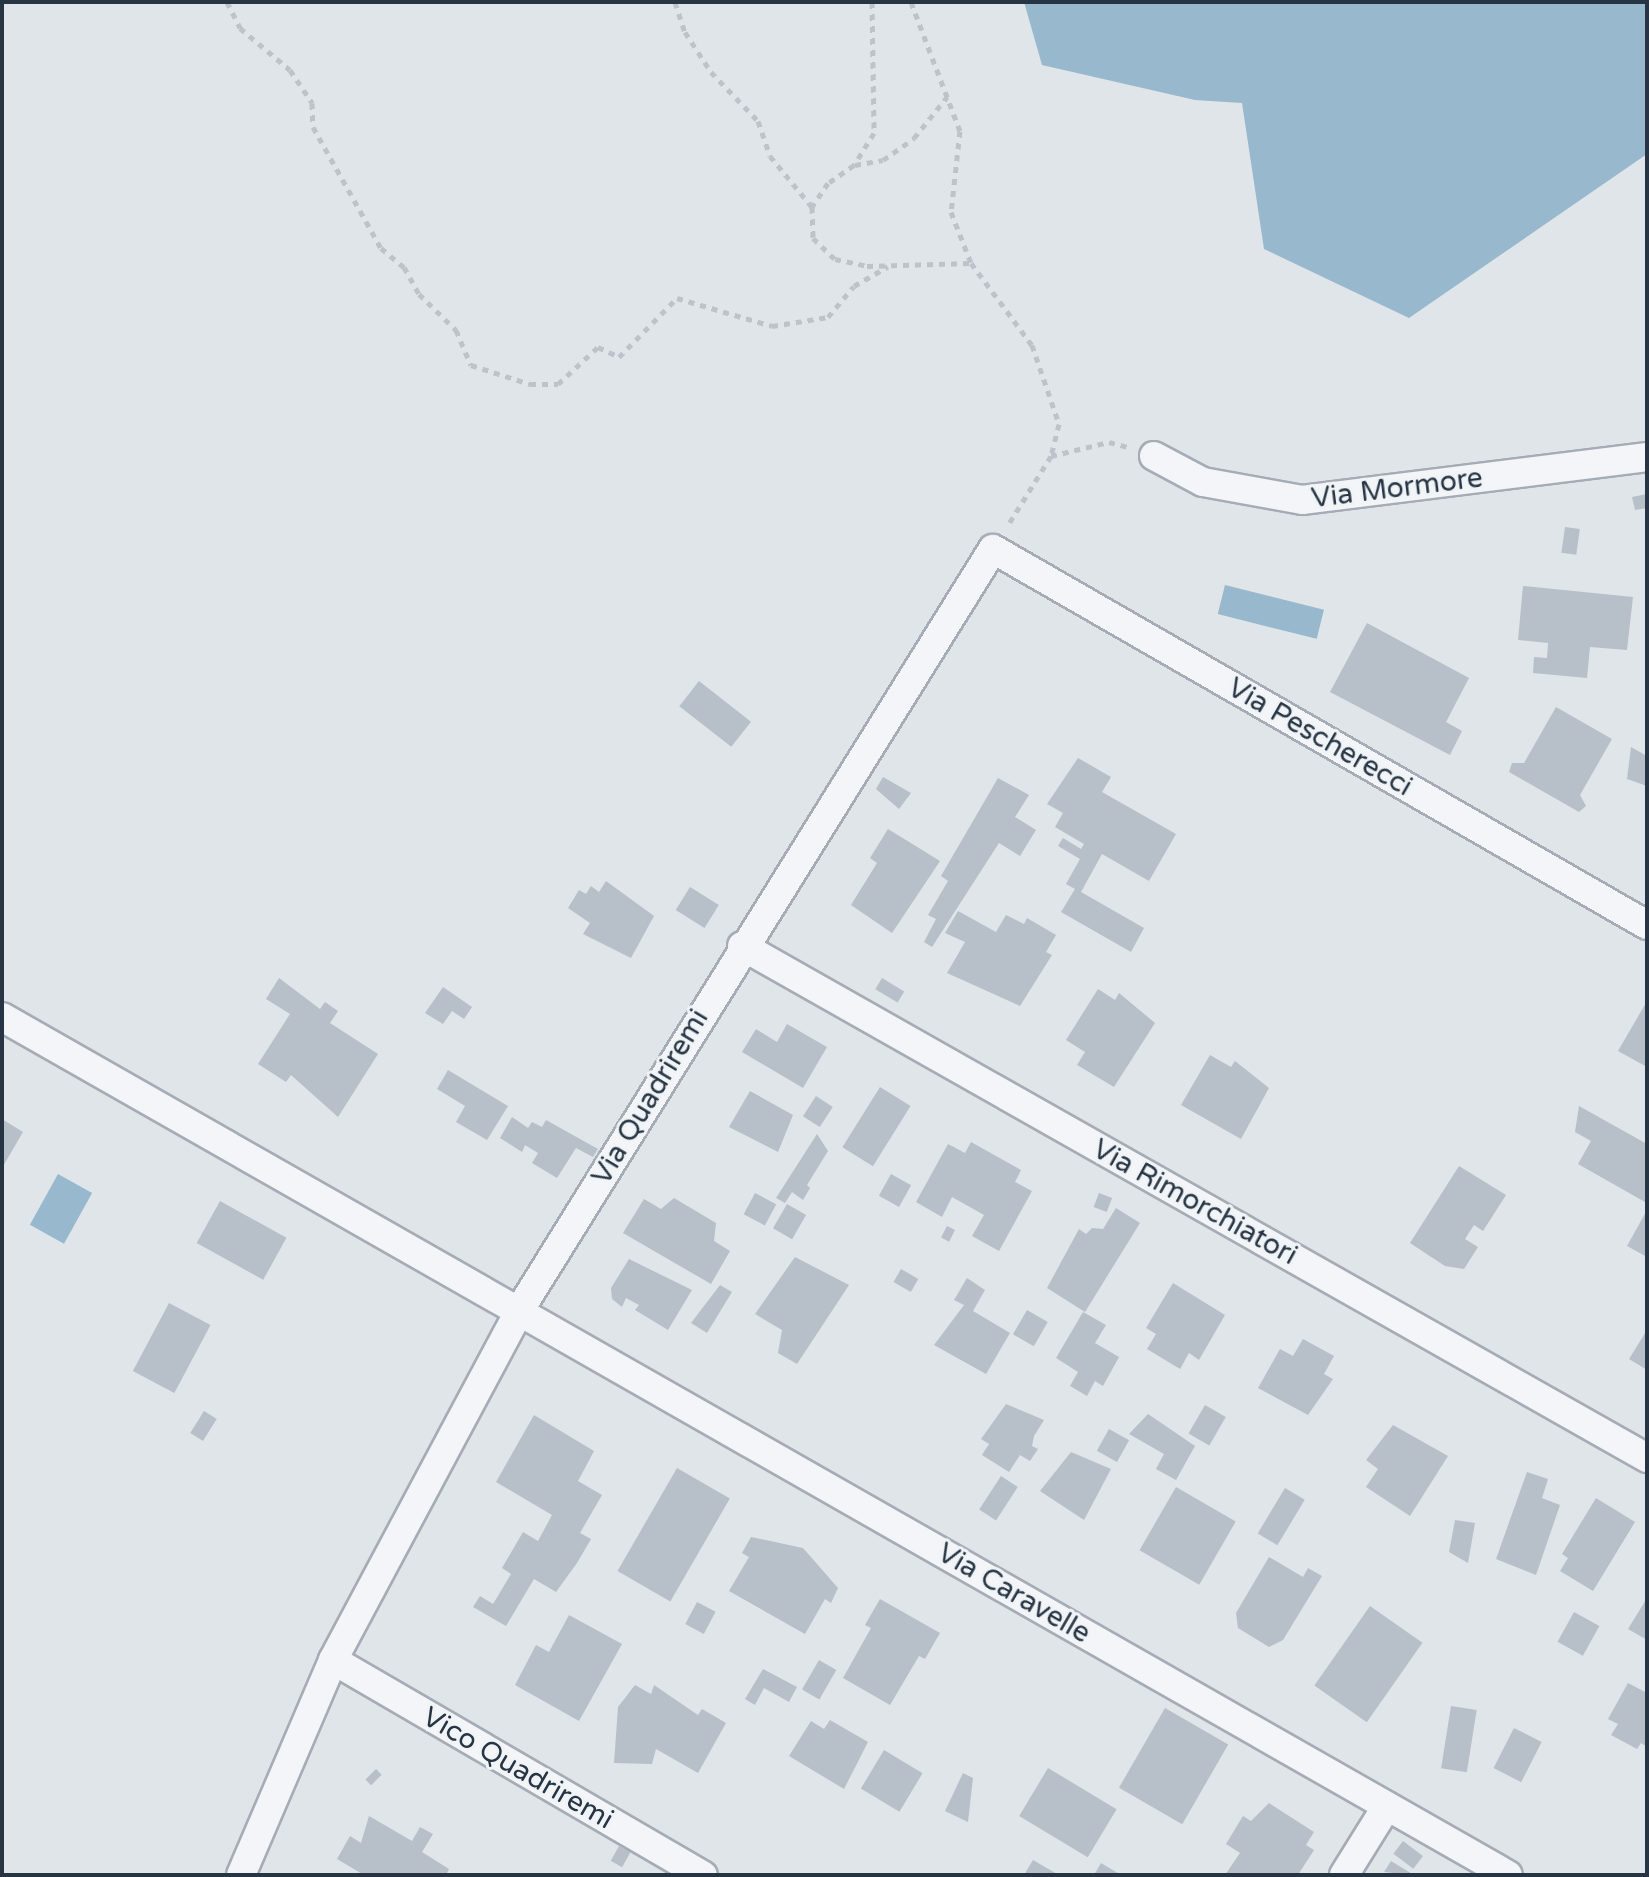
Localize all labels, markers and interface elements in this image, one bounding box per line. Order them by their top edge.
street label: Via Mormore [1309,461,1485,515]
street label: Via Pescherecci [1222,671,1418,803]
street label: Via Quadriremi [584,1003,716,1191]
street label: Via Rimorchiatori [1087,1132,1303,1272]
street label: Via Caravelle [932,1536,1096,1650]
street label: Vico Quadriremi [417,1700,619,1836]

